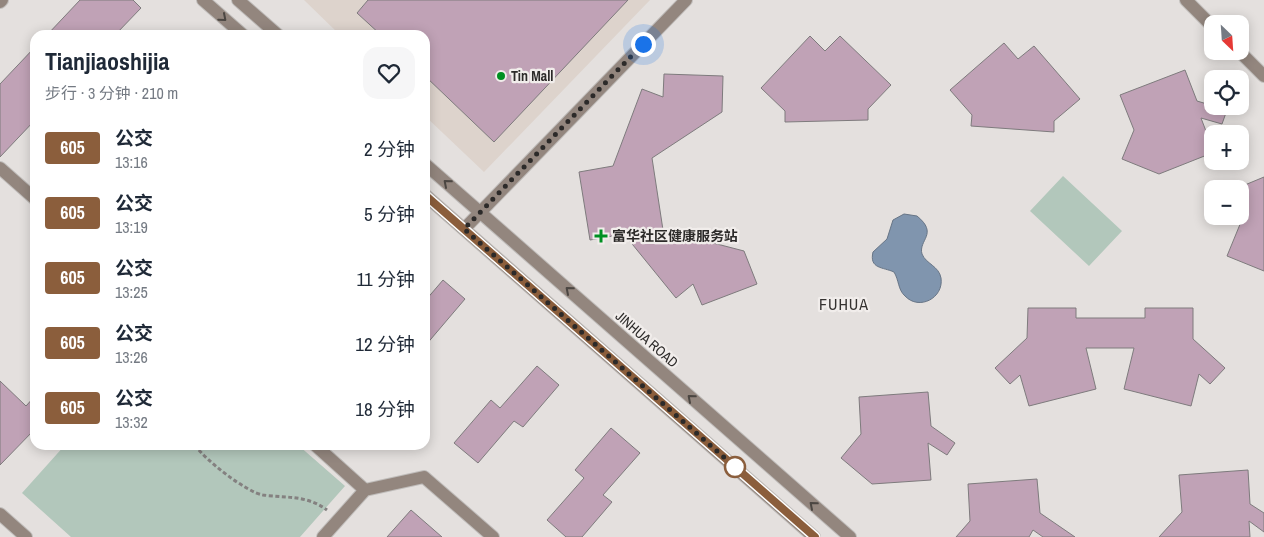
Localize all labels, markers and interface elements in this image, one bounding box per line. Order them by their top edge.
one-way arrow [218,12,227,21]
north arrow [1204,15,1249,60]
map controls [1204,15,1249,225]
your location [631,32,656,57]
text: Tianjiaoshijia [45,45,169,77]
button: heart [363,47,415,99]
place label: Tin Mall [511,67,554,85]
marker: Tin Mall [495,70,507,82]
button: locate [1204,70,1249,115]
text: 步行 · 3 分钟 · 210 m [45,82,178,104]
text: 公交 [115,125,153,151]
button: + [1204,125,1249,170]
text: 605 [60,135,85,160]
text: 2 分钟 [364,136,415,162]
text: 13:16 [115,151,148,173]
one-way arrow [444,180,453,189]
button: − [1204,180,1249,225]
text: 公交 [115,190,153,216]
text: 605 [60,200,85,225]
text: 5 分钟 [364,201,415,227]
text: 13:19 [115,216,148,238]
place label: 富华社区健康服务站 [612,227,738,245]
marker: 富华社区健康服务站 [594,229,608,243]
text: 公交 [115,255,153,281]
text: 605 [60,265,85,290]
text: 11 分钟 [356,266,415,292]
text: 13:25 [115,281,148,303]
one-way arrow [566,287,575,296]
district label: FUHUA [819,293,869,315]
street label: JINHUA ROAD [612,307,682,371]
text: 公交 [115,320,153,346]
text: 605 [60,330,85,355]
text: 12 分钟 [355,331,415,357]
text: 13:26 [115,346,148,368]
text: 公交 [115,385,153,411]
one-way arrow [688,394,697,403]
text: 605 [60,395,85,420]
text: 18 分钟 [355,396,415,422]
text: 13:32 [115,411,148,433]
unlabelled marker [724,456,746,478]
one-way arrow [810,502,819,511]

